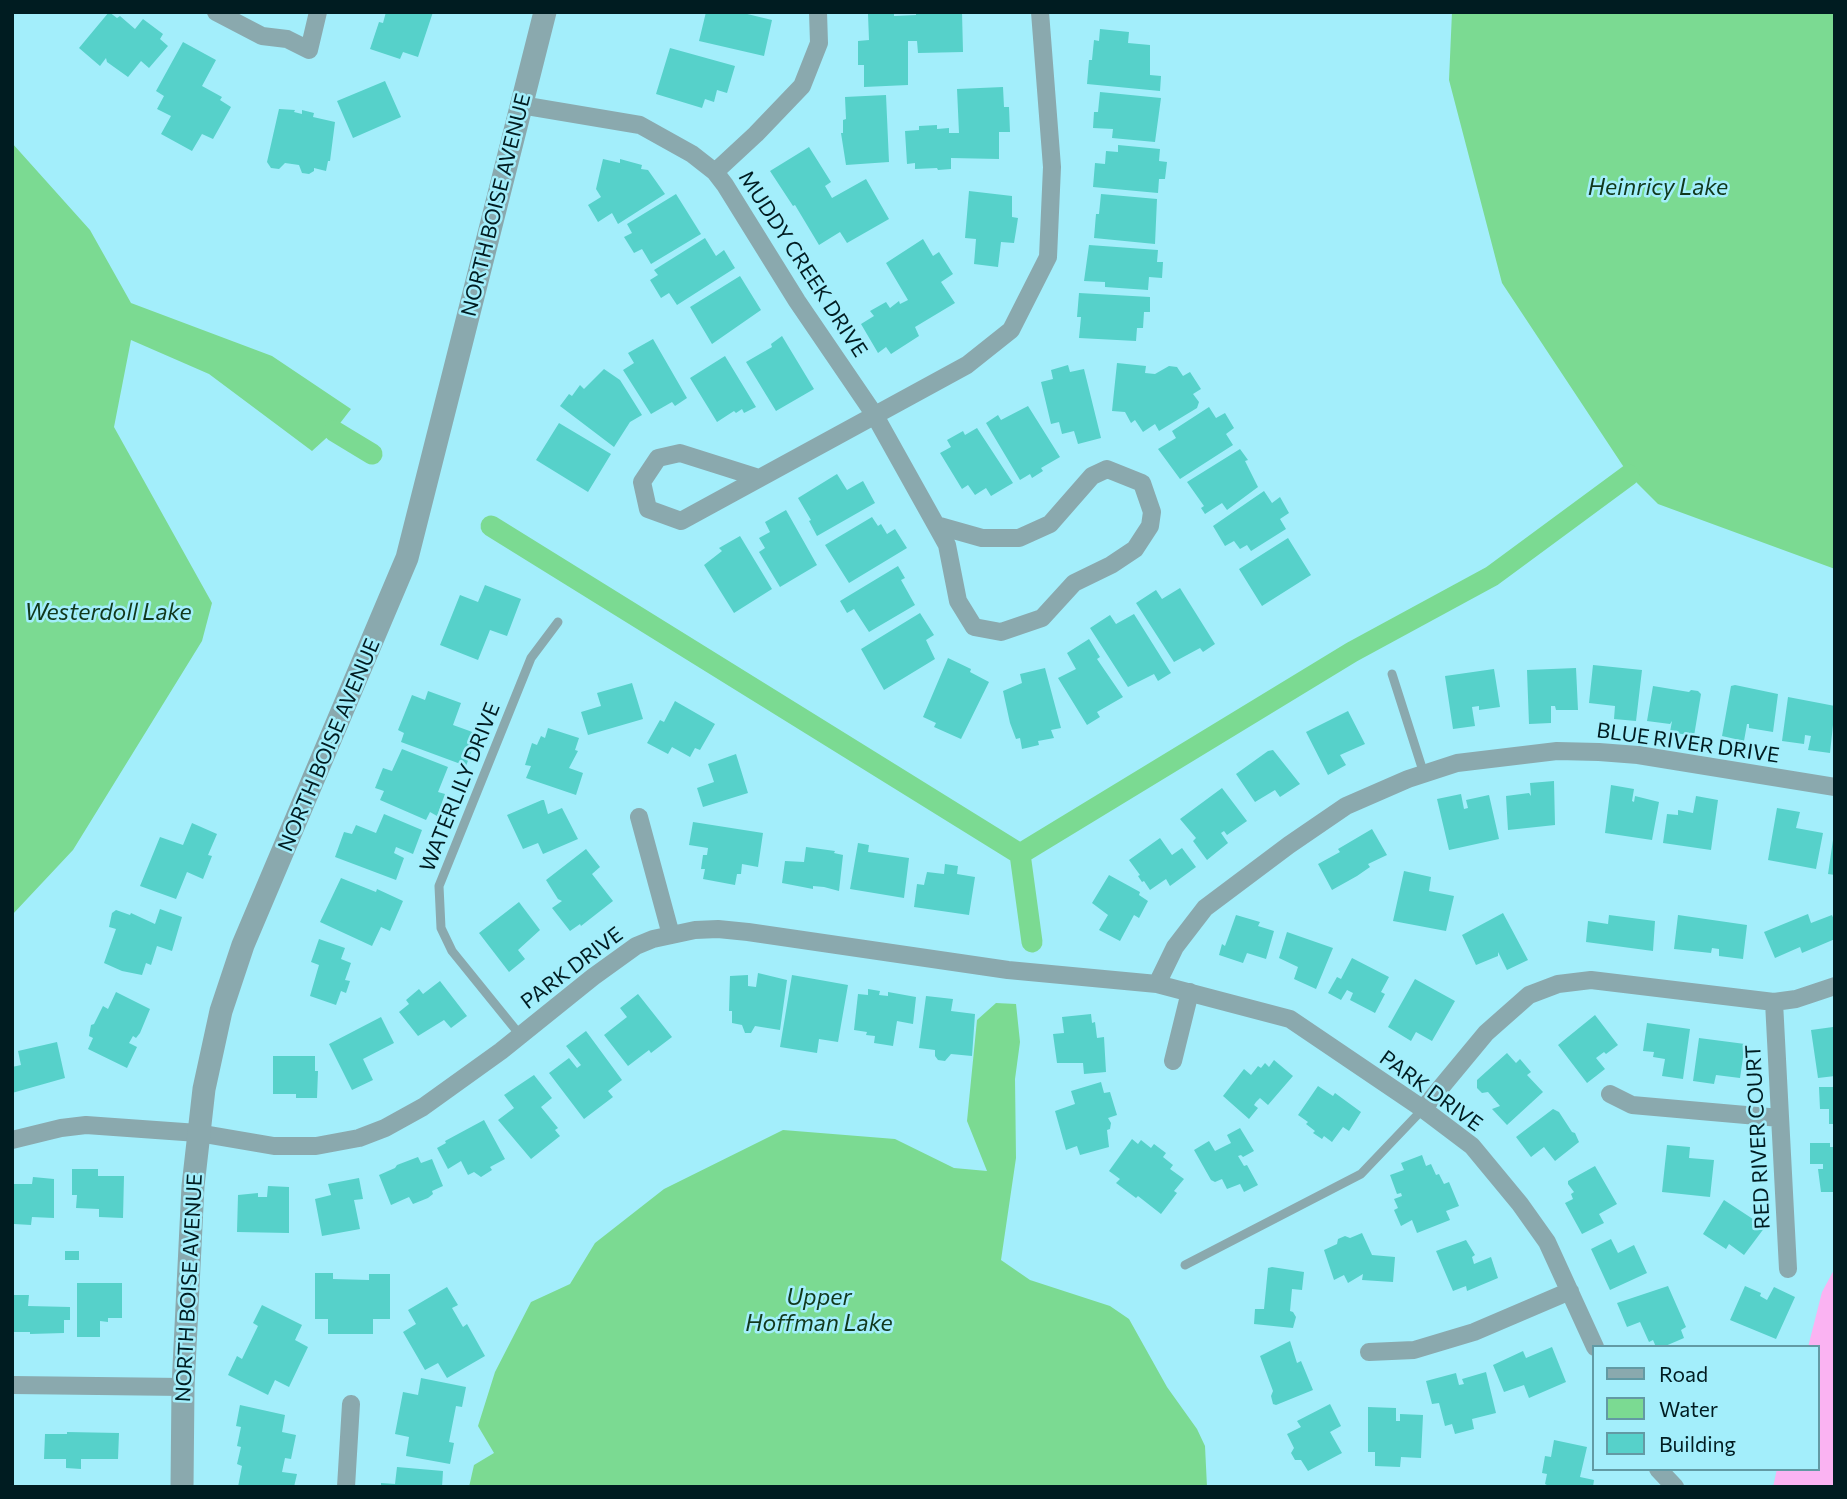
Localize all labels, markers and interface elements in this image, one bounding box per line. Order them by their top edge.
street label: NORTH BOISE AVENUE [456,91,536,319]
street label: MUDDY CREEK DRIVE [733,166,873,362]
water label: Heinricy Lake [1588,173,1728,201]
water label: Westerdoll Lake [24,598,192,626]
street label: NORTH BOISE AVENUE [273,635,385,855]
street label: WATERLILY DRIVE [415,699,505,875]
street label: BLUE RIVER DRIVE [1595,718,1781,768]
street label: PARK DRIVE [516,922,628,1014]
street label: RED RIVER COURT [1741,1044,1775,1230]
street label: PARK DRIVE [1375,1045,1487,1137]
street label: NORTH BOISE AVENUE [170,1173,208,1403]
water label: Upper Hoffman Lake [745,1283,893,1337]
legend [1591,1345,1819,1471]
text: Road [1659,1361,1708,1386]
text: Water [1659,1396,1718,1421]
text: Building [1659,1431,1736,1456]

